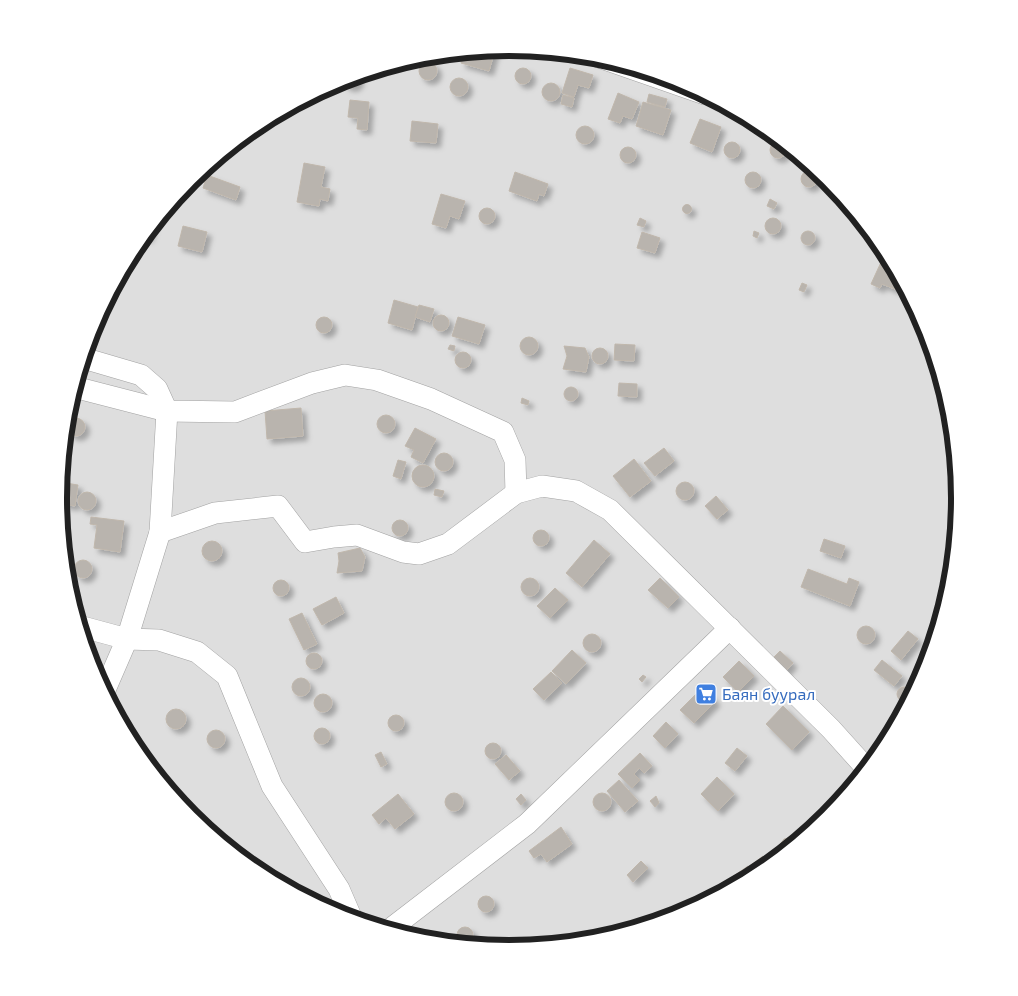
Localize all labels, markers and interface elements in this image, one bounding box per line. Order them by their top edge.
supermarket icon: Баян буурал [694,682,718,706]
place label: Баян буурал [722,684,815,704]

